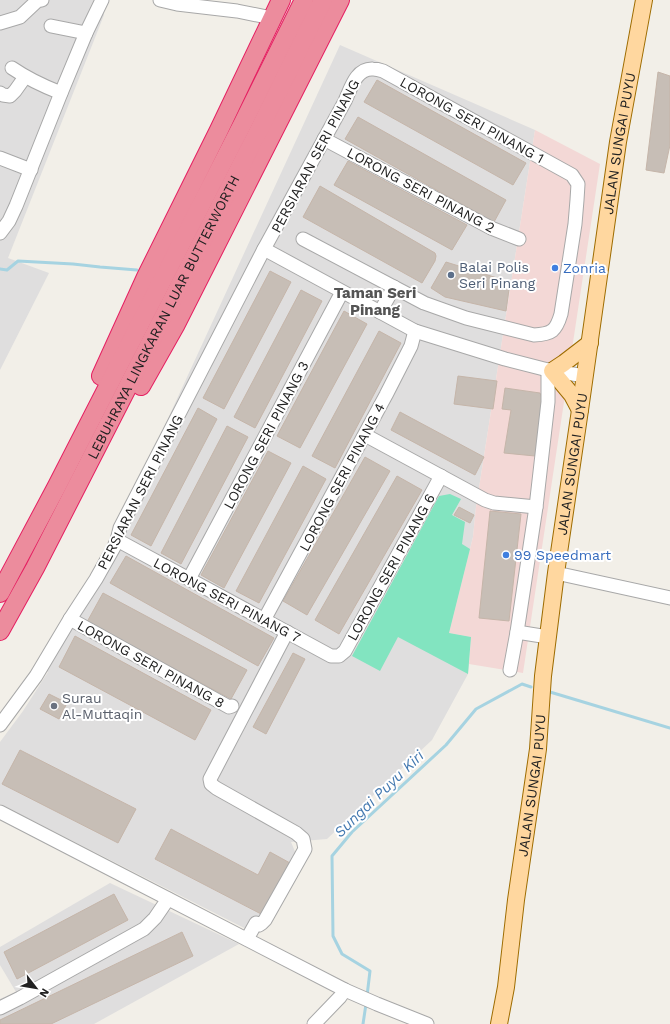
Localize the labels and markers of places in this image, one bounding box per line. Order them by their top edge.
place label: Balai Polis Seri Pinang [459,259,536,291]
place label: Zonria [563,260,606,276]
marker: Zonria [550,263,560,273]
marker: Balai Polis Seri Pinang [446,270,456,280]
place label: 99 Speedmart [514,547,611,563]
marker: 99 Speedmart [501,550,511,560]
place label: Surau Al-Muttaqin [62,690,143,722]
marker: Surau Al-Muttaqin [49,701,59,711]

